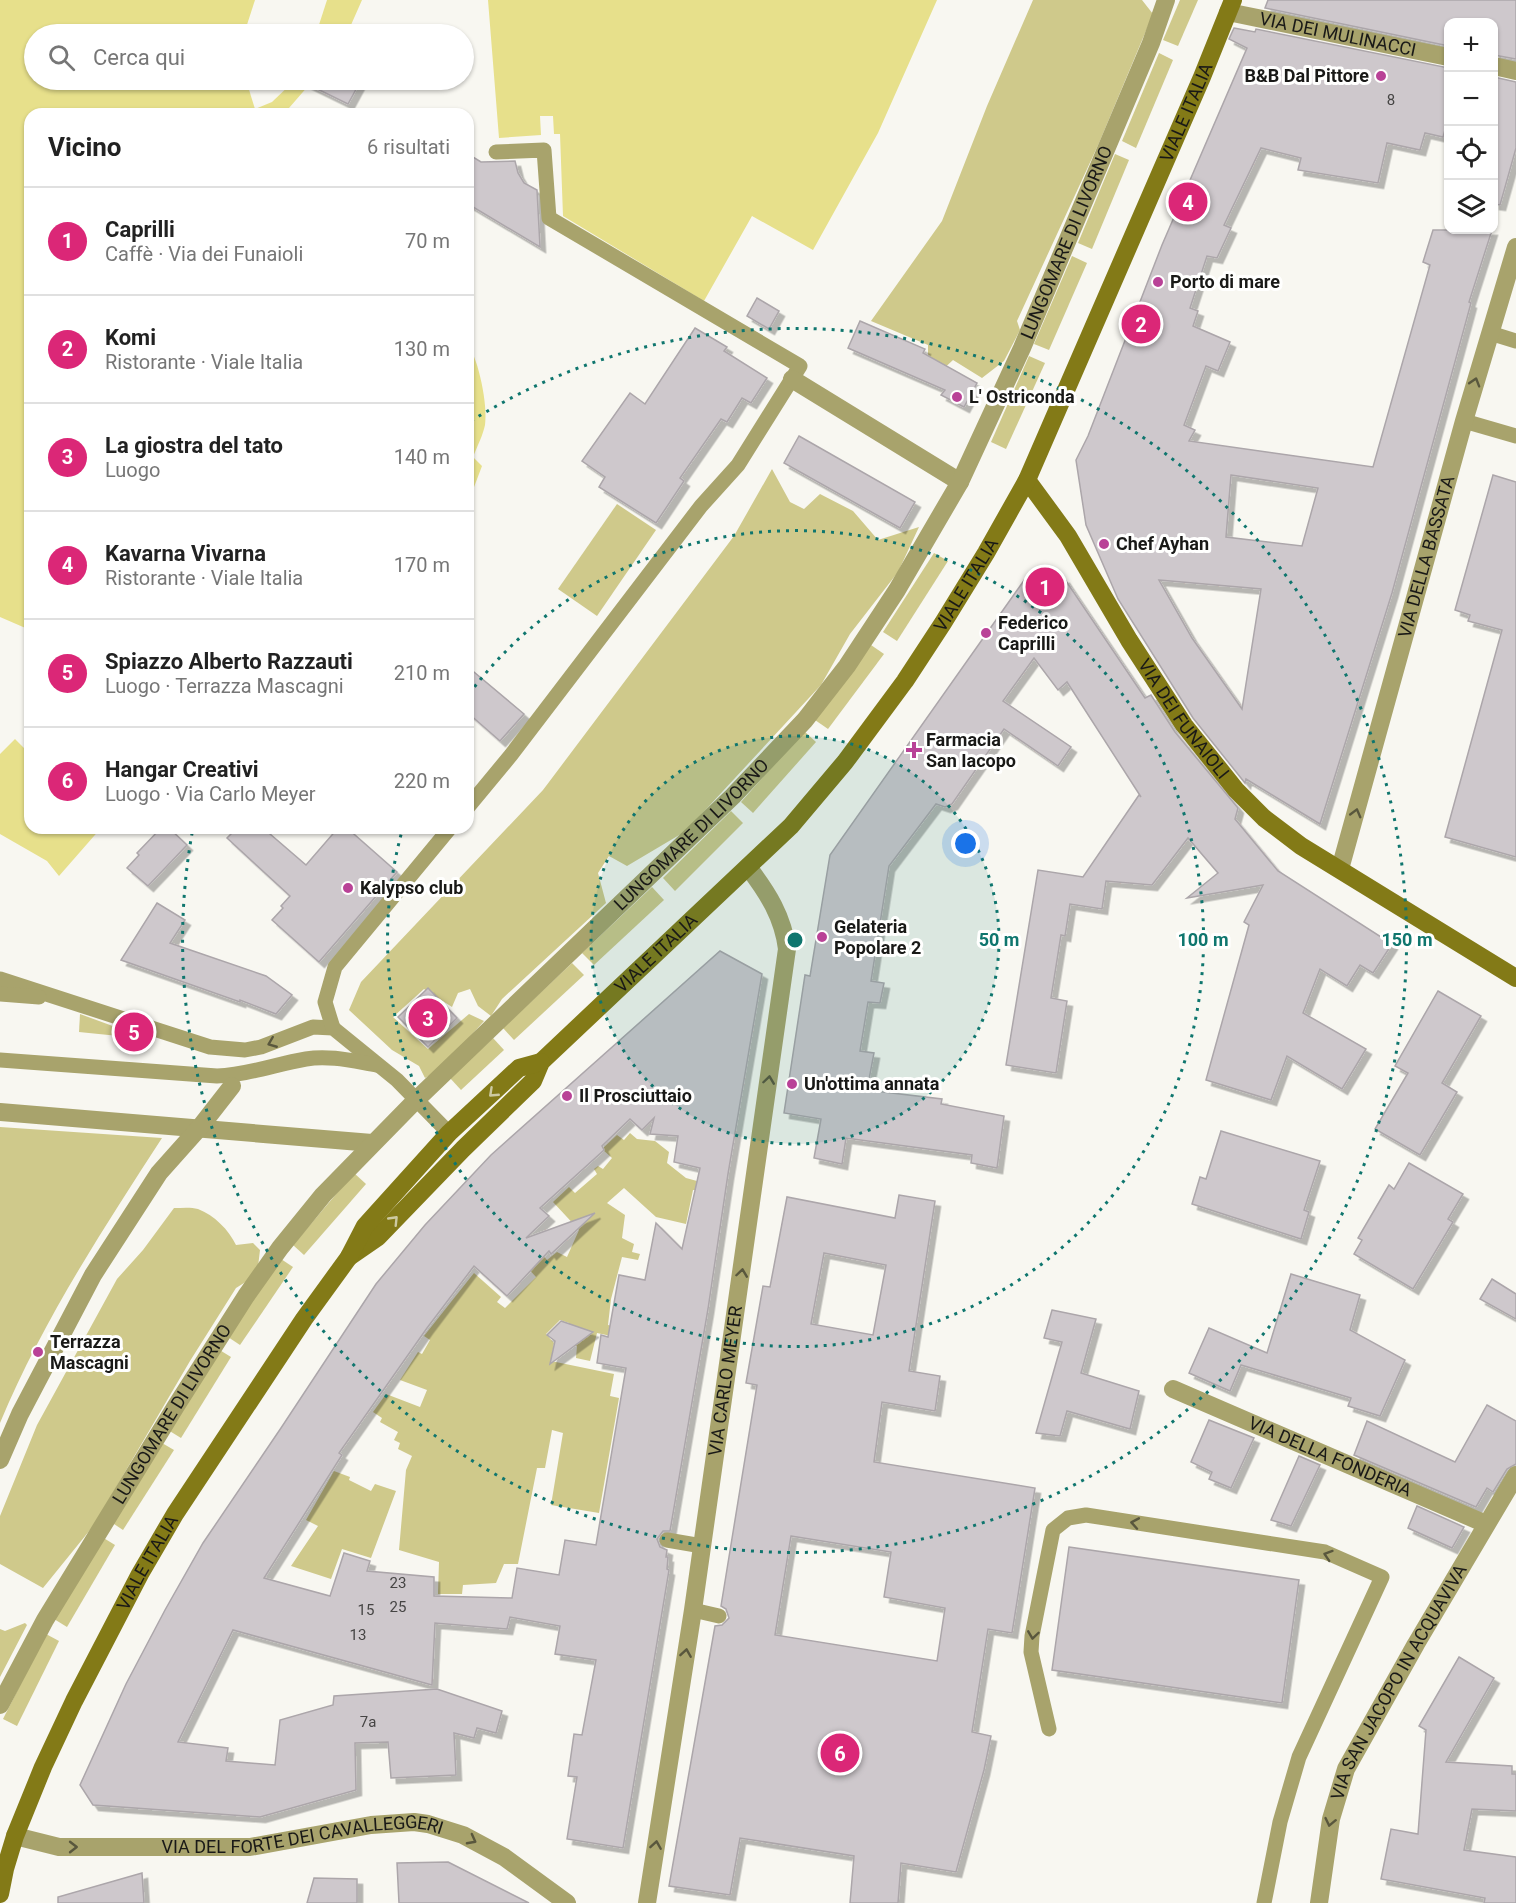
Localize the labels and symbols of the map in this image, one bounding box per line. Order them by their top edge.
street label: VIA DEI MULINACCI [1258,8,1418,60]
street label: VIALE ITALIA [1155,60,1217,165]
place label: B&B Dal Pittore [1245,65,1369,86]
marker: B&B Dal Pittore [1374,69,1388,83]
house number: 8 [1387,91,1395,109]
street label: LUNGOMARE DI LIVORNO [1016,143,1116,342]
pin: 4 [1168,180,1208,224]
place label: Porto di mare [1170,271,1280,292]
marker: Porto di mare [1151,275,1165,289]
pin: 2 [1122,302,1160,346]
one-way arrow [1468,377,1481,388]
place label: L' Ostriconda [969,386,1075,407]
marker: L' Ostriconda [950,390,964,404]
street label: VIA DELLA BASSATA [1394,473,1458,640]
place label: Chef Ayhan [1116,533,1209,554]
street label: VIALE ITALIA [929,534,1002,635]
marker: Chef Ayhan [1097,537,1111,551]
pin: 1 [1026,564,1064,610]
place label: Federico Caprilli [998,612,1068,654]
marker: Federico Caprilli [979,626,993,640]
street label: VIA DEI FUNAIOLI [1134,655,1234,783]
place label: Farmacia San Iacopo [926,729,1016,771]
marker: Farmacia San Iacopo [907,743,921,757]
street label: LUNGOMARE DI LIVORNO [610,754,773,914]
one-way arrow [1349,808,1361,818]
your location [951,829,980,858]
place label: Kalypso club [360,877,463,898]
marker: Kalypso club [341,881,355,895]
street label: VIALE ITALIA [610,909,702,997]
place label: Gelateria Popolare 2 [834,916,921,958]
text: 50 m [979,929,1019,950]
text: 100 m [1177,929,1229,950]
text: 150 m [1381,929,1433,950]
centre of rings [785,930,805,950]
marker: Gelateria Popolare 2 [815,930,829,944]
pin: 3 [408,996,448,1040]
pin: 5 [114,1010,154,1054]
one-way arrow [267,1036,278,1048]
place label: Un'ottima annata [804,1073,940,1094]
one-way arrow [763,1075,775,1084]
marker: Un'ottima annata [785,1077,799,1091]
one-way arrow [489,1085,500,1096]
place label: Il Prosciuttaio [579,1085,692,1106]
marker: Il Prosciuttaio [560,1089,574,1103]
one-way arrow [387,1216,398,1226]
one-way arrow [735,1268,747,1277]
street label: VIA CARLO MEYER [704,1304,746,1457]
street label: LUNGOMARE DI LIVORNO [108,1320,235,1508]
place label: Terrazza Mascagni [50,1331,129,1373]
marker: Terrazza Mascagni [31,1345,45,1359]
street label: VIA DELLA FONDERIA [1245,1412,1415,1501]
street label: VIALE ITALIA [112,1511,182,1613]
one-way arrow [1131,1518,1140,1530]
one-way arrow [1323,1549,1334,1562]
street label: VIA SAN JACOPO IN ACQUAVIVA [1326,1560,1471,1802]
house number: 23 [390,1574,406,1592]
house number: 25 [390,1598,406,1616]
house number: 15 [358,1601,374,1619]
house number: 13 [350,1626,366,1644]
one-way arrow [1027,1631,1039,1640]
one-way arrow [679,1648,692,1658]
house number: 7a [360,1713,376,1731]
pin: 6 [820,1730,860,1776]
street label: VIA DEL FORTE DEI CAVALLEGGERI [162,1811,446,1857]
one-way arrow [1325,1817,1338,1827]
one-way arrow [466,1833,476,1844]
one-way arrow [68,1841,77,1853]
one-way arrow [649,1841,661,1850]

